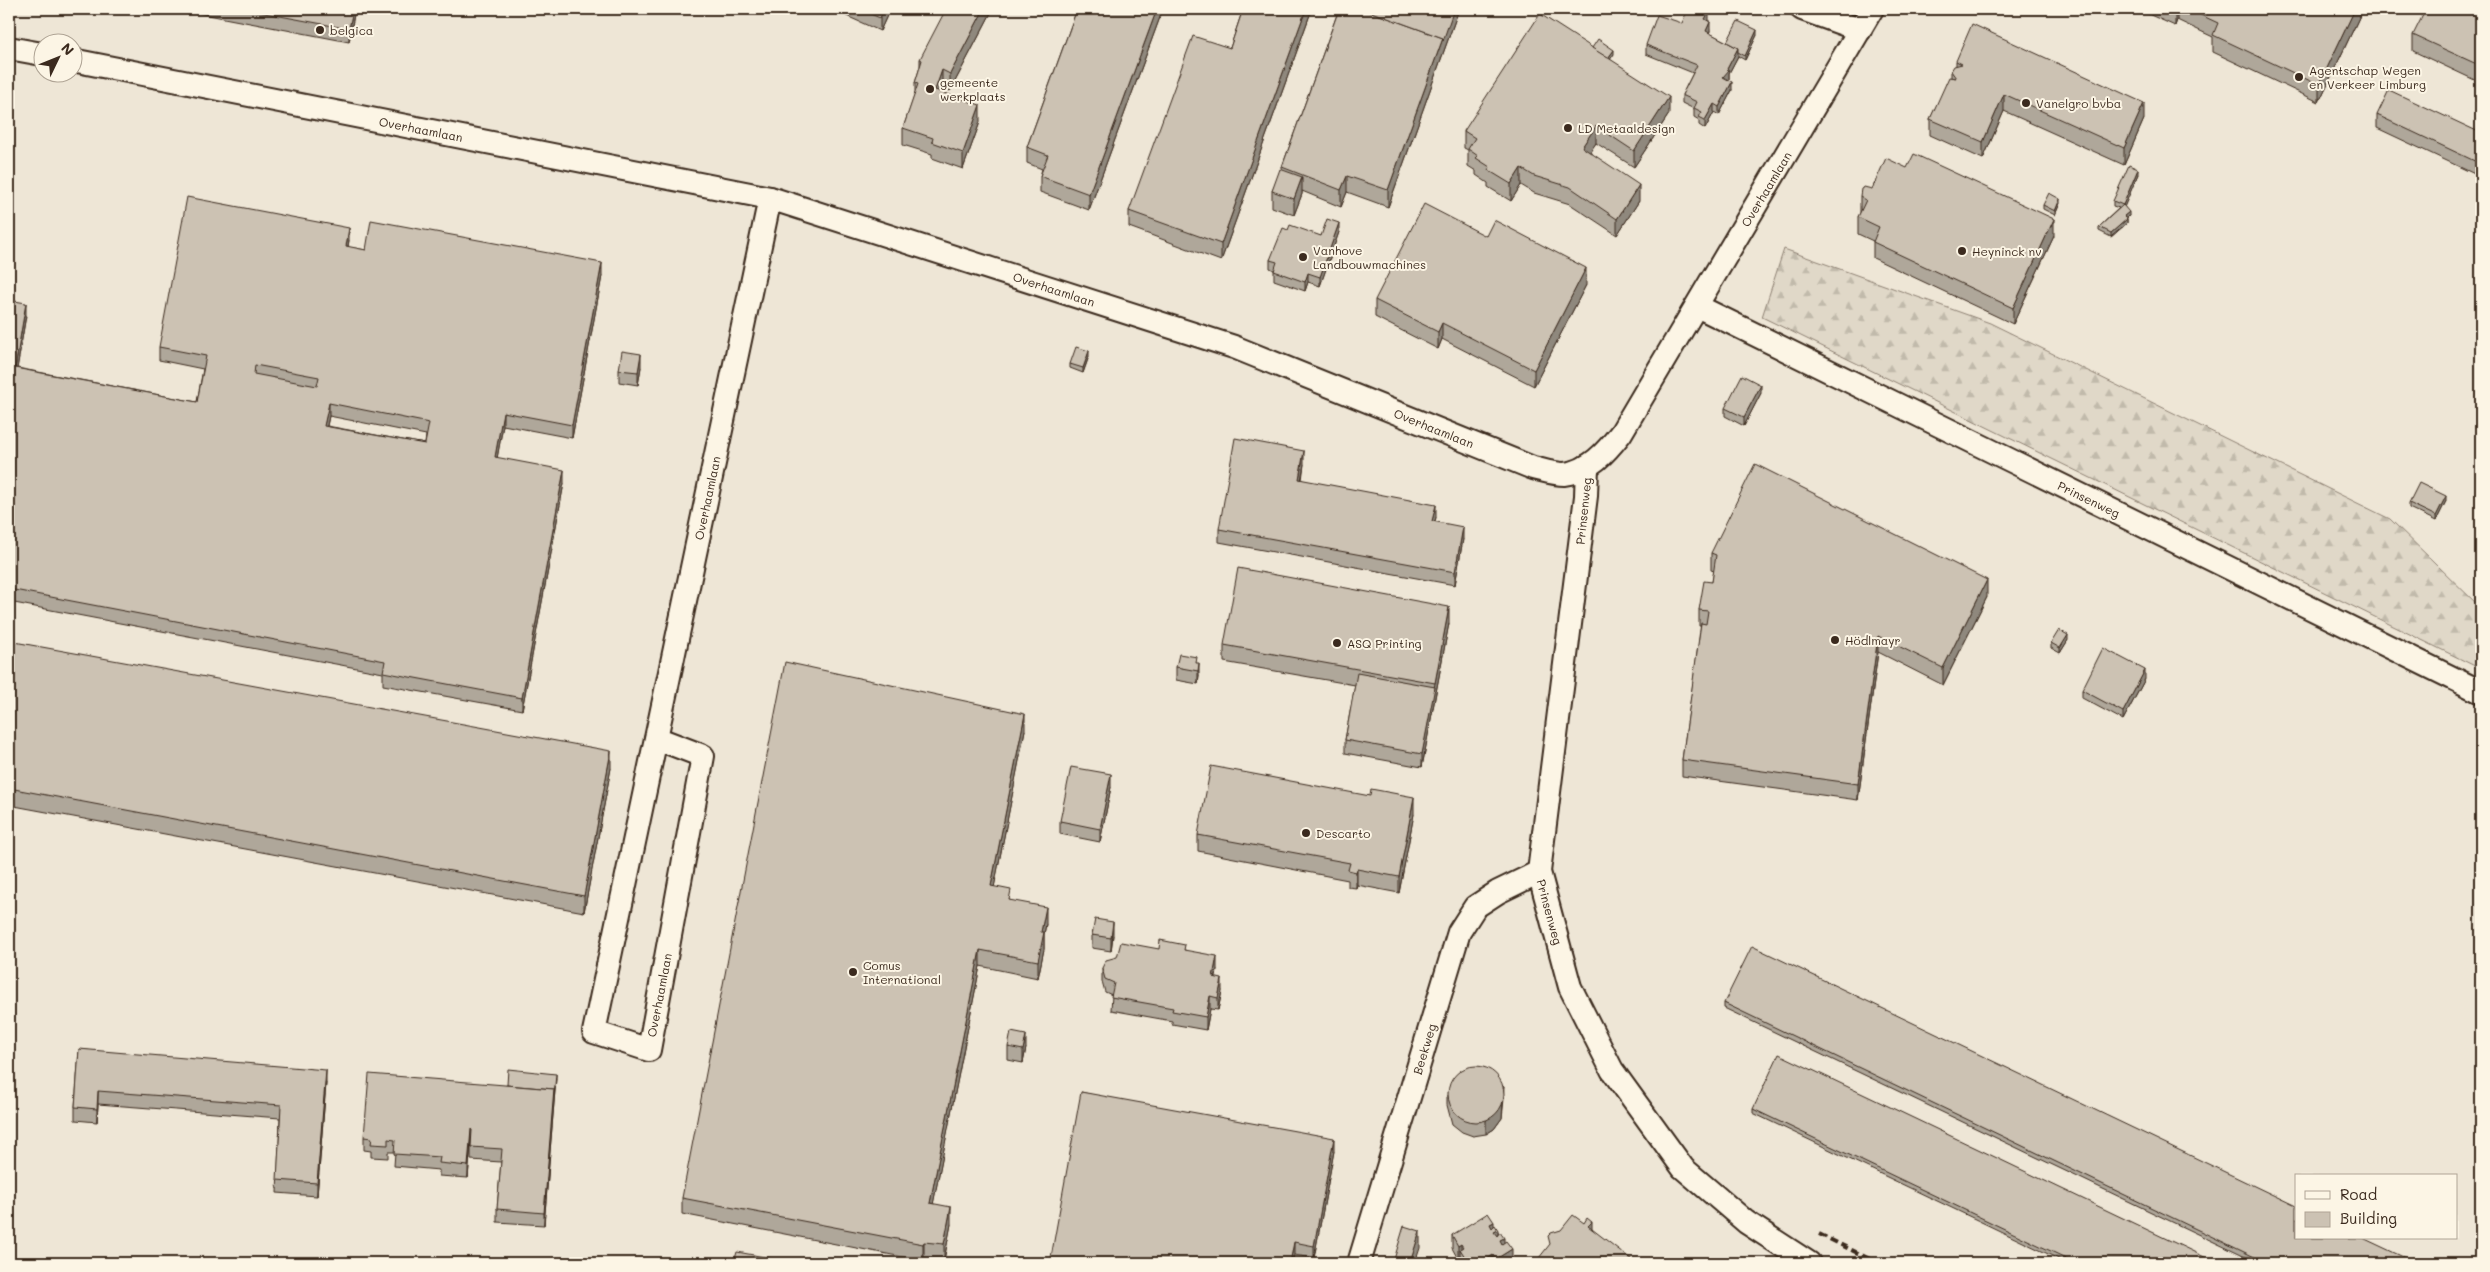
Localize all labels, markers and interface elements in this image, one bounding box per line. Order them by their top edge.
place label: belgica [330,22,373,38]
marker: belgica [314,24,326,36]
north arrow [32,32,82,82]
text: N [57,38,78,59]
place label: Agentschap Wegen en Verkeer Limburg [2309,62,2426,92]
marker: Agentschap Wegen en Verkeer Limburg [2293,71,2305,83]
place label: gemeente werkplaats [940,74,1006,104]
marker: gemeente werkplaats [924,83,936,95]
place label: Vanelgro bvba [2036,95,2121,111]
marker: Vanelgro bvba [2020,97,2032,109]
street label: Overhaamlaan [378,113,464,145]
place label: LD Metaaldesign [1578,120,1675,136]
marker: LD Metaaldesign [1562,122,1574,134]
street label: Overhaamlaan [1737,148,1795,230]
place label: Vanhove Landbouwmachines [1313,242,1426,272]
place label: Heyninck nv [1972,243,2041,259]
marker: Heyninck nv [1956,245,1968,257]
marker: Vanhove Landbouwmachines [1297,251,1309,263]
street label: Overhaamlaan [1011,268,1097,310]
street label: Overhaamlaan [1392,405,1476,451]
street label: Overhaamlaan [690,455,724,541]
street label: Prinsenweg [1572,477,1594,545]
street label: Prinsenweg [2055,477,2123,521]
place label: Hödlmayr [1845,632,1901,648]
marker: Hödlmayr [1829,634,1841,646]
place label: ASQ Printing [1347,635,1422,651]
marker: ASQ Printing [1331,637,1343,649]
place label: Descarto [1316,825,1370,841]
marker: Descarto [1300,827,1312,839]
street label: Prinsenweg [1534,877,1566,947]
street label: Overhaamlaan [643,952,675,1038]
place label: Comus International [863,957,941,987]
marker: Comus International [847,966,859,978]
street label: Beekweg [1409,1022,1439,1076]
legend [2295,1174,2458,1240]
text: Road [2340,1184,2377,1204]
text: Building [2340,1208,2397,1228]

